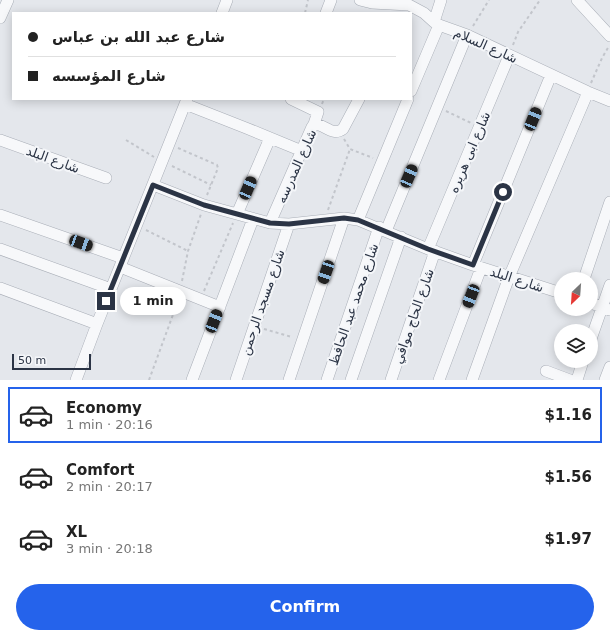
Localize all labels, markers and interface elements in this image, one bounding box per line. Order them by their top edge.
street label: شارع السلام [451,25,520,67]
text: شارع عبد الله بن عباس [52,28,225,46]
text: شارع المؤسسه [52,67,166,85]
car [523,106,543,132]
street label: شارع ابى هريره [446,109,494,195]
street label: شارع المدرسه [274,127,320,206]
street label: شارع البلد [24,143,82,177]
car [399,163,419,189]
car [238,175,258,201]
route start [494,183,512,201]
car [68,233,94,253]
street label: شارع محمد عبد الحافظ [326,241,382,367]
street label: شارع مسجد الرحمن [237,247,289,357]
car [316,259,336,285]
street label: شارع البلد [488,264,546,296]
street label: شارع الحاج موافي [390,267,438,366]
north arrow [554,272,598,316]
map controls [554,272,598,368]
car [461,283,481,309]
callout: 1 min [120,287,186,315]
route end [97,292,115,310]
text: 1 min [133,293,173,308]
car [204,308,224,334]
button: layers [554,324,598,368]
scale bar [12,352,91,371]
text: 50 m [18,354,46,367]
icon: car [18,397,54,433]
text: Economy [66,399,142,417]
text: $1.16 [545,406,592,424]
text: 1 min · 20:16 [66,417,153,432]
icon: car [18,459,54,495]
text: Comfort [66,461,134,479]
text: $1.56 [545,468,592,486]
text: 2 min · 20:17 [66,479,153,494]
icon: car [18,521,54,557]
text: XL [66,523,87,541]
text: $1.97 [545,530,592,548]
text: 3 min · 20:18 [66,541,153,556]
button: Confirm [16,584,594,630]

